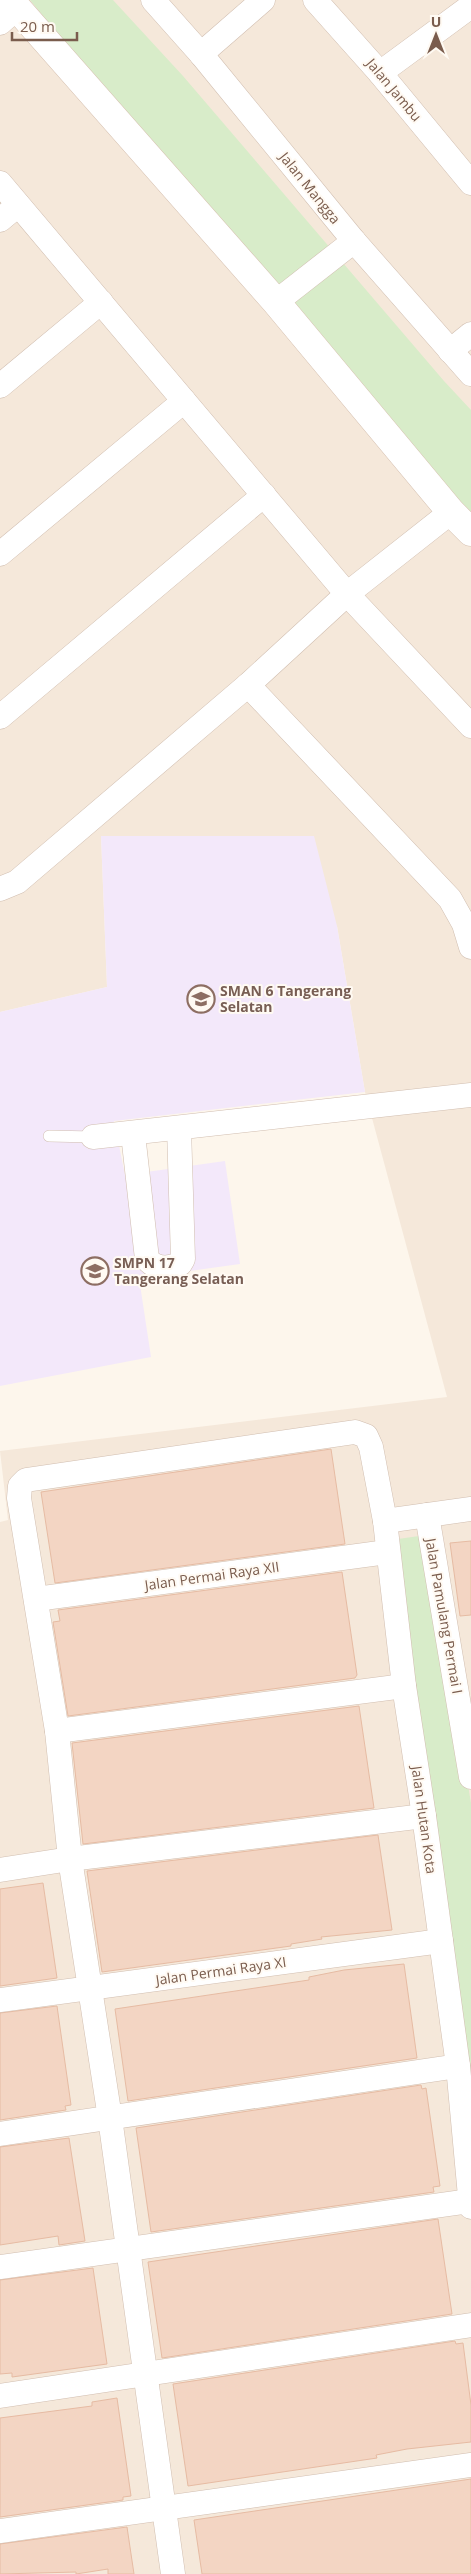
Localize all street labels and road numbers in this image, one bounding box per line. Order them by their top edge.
street label: Jalan Jambu [361,53,426,125]
street label: Jalan Mangga [274,146,345,227]
street label: Jalan Pamulang Permai I [421,1535,468,1695]
street label: Jalan Permai Raya XII [141,1557,280,1595]
street label: Jalan Hutan Kota [407,1763,441,1875]
street label: Jalan Permai Raya XI [152,1952,288,1989]

